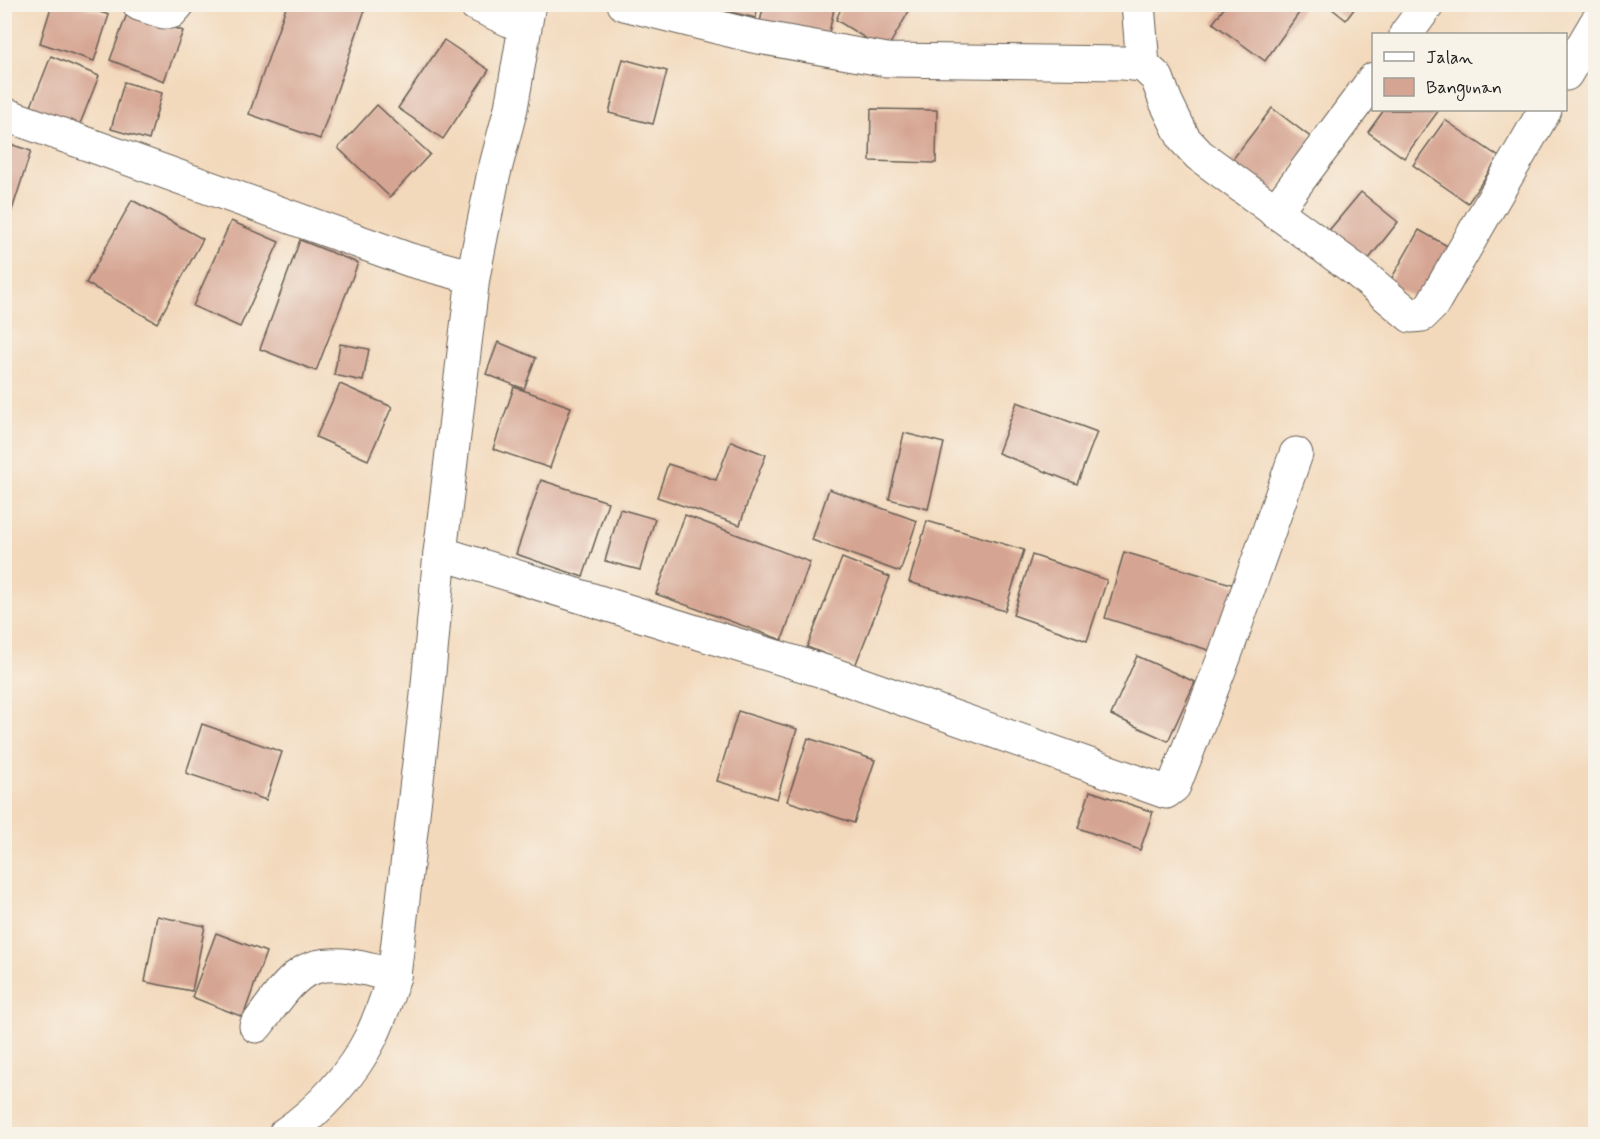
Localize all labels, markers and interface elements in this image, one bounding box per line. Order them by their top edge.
legend [1372,33,1567,111]
text: Jalan [1426,46,1473,70]
text: Bangunan [1426,76,1502,101]

